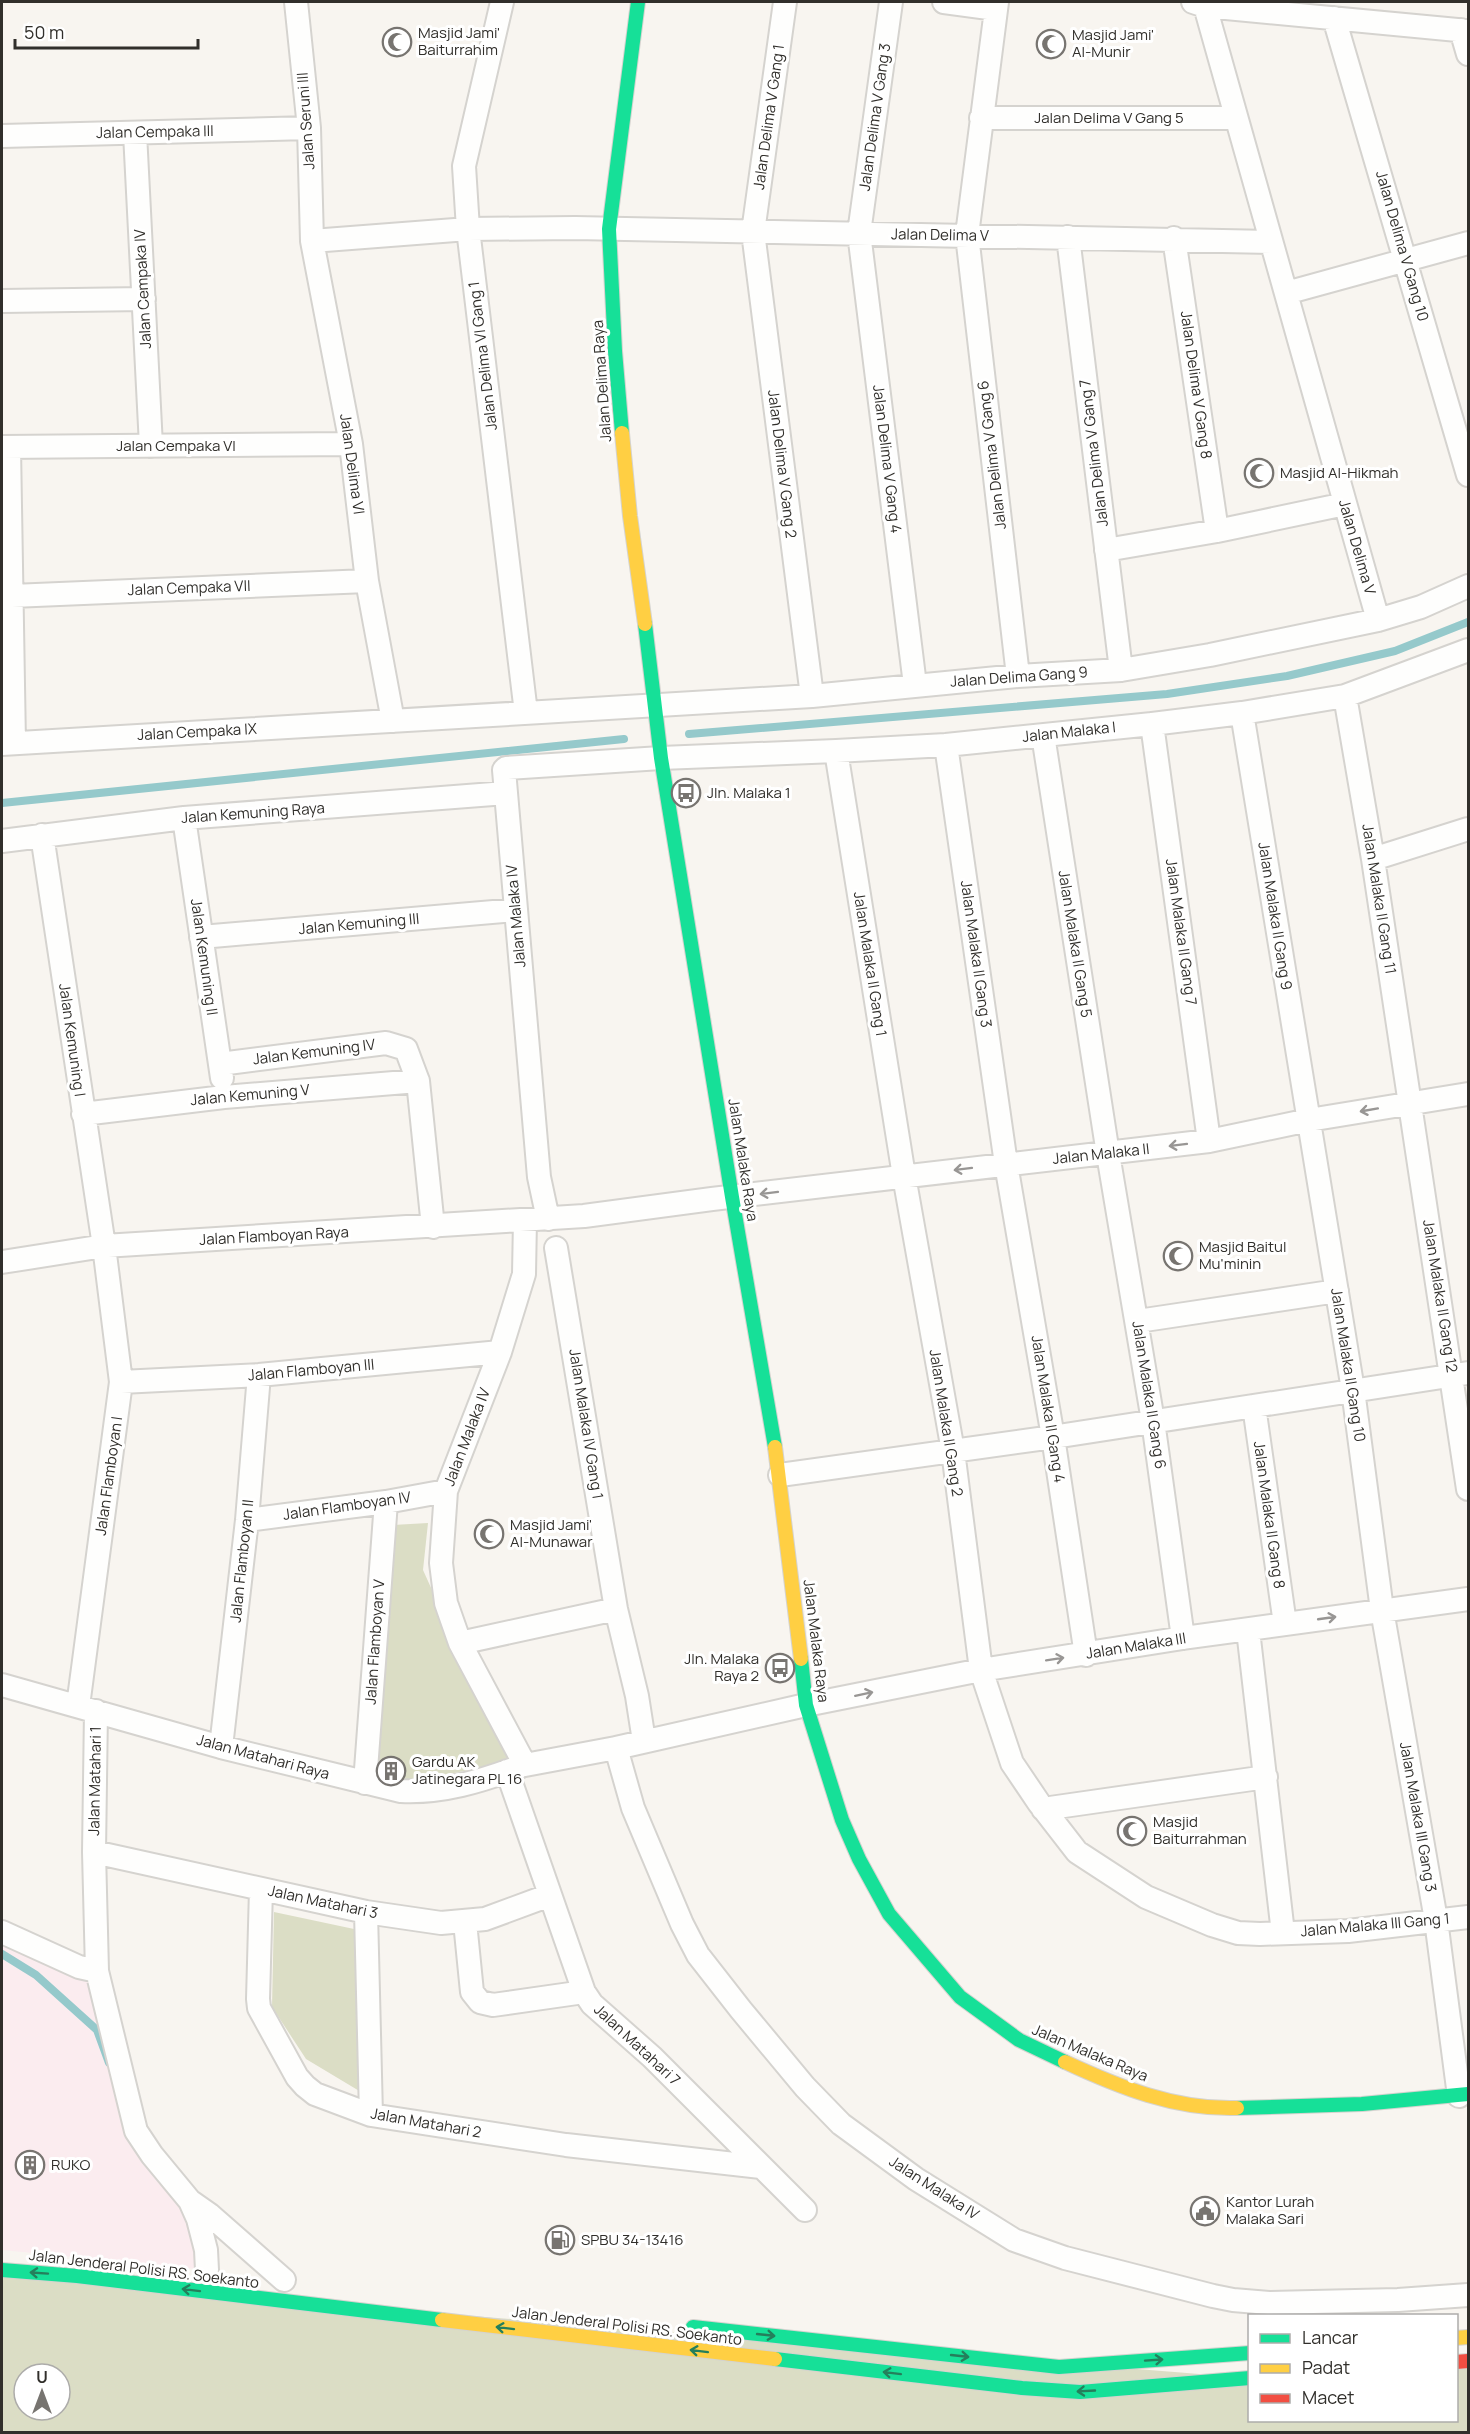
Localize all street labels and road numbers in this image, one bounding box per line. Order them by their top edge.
street label: Jalan Delima V Gang 3 [854,42,895,192]
street label: Jalan Delima V Gang 1 [748,43,789,191]
street label: Jalan Seruni III [292,72,319,170]
street label: Jalan Delima V Gang 5 [1034,107,1184,128]
street label: Jalan Cempaka III [96,120,214,143]
street label: Jalan Delima V Gang 10 [1371,168,1434,324]
street label: Jalan Delima V [891,223,989,246]
street label: Jalan Cempaka IV [129,229,156,349]
street label: Jalan Delima VI Gang 1 [463,280,502,432]
street label: Jalan Delima V Gang 8 [1176,310,1217,460]
street label: Jalan Delima Raya [587,319,616,443]
street label: Jalan Delima V Gang 7 [1074,378,1113,528]
street label: Jalan Delima V Gang 6 [972,379,1011,531]
street label: Jalan Delima V Gang 4 [868,383,907,535]
street label: Jalan Delima V Gang 2 [763,389,802,539]
street label: Jalan Delima VI [335,412,370,516]
street label: Jalan Cempaka VI [116,435,236,456]
street label: Jalan Delima V [1334,497,1381,597]
street label: Jalan Cempaka VII [127,575,251,600]
street label: Jalan Delima Gang 9 [949,661,1088,692]
street label: Jalan Malaka I [1021,716,1117,747]
street label: Jalan Cempaka IX [137,718,257,745]
street label: Jalan Kemuning Raya [180,797,326,828]
street label: Jalan Malaka II Gang 11 [1357,822,1402,976]
street label: Jalan Malaka II Gang 9 [1253,840,1298,991]
street label: Jalan Malaka II Gang 7 [1161,857,1202,1007]
street label: Jalan Malaka IV [501,864,530,968]
street label: Jalan Malaka II Gang 5 [1053,869,1098,1019]
street label: Jalan Malaka II Gang 3 [956,879,997,1029]
street label: Jalan Malaka II Gang 1 [849,890,892,1038]
street label: Jalan Kemuning II [186,897,223,1017]
street label: Jalan Kemuning III [298,908,420,939]
street label: Jalan Kemuning I [54,982,91,1098]
street label: Jalan Kemuning IV [251,1034,376,1069]
street label: Jalan Kemuning V [189,1079,311,1110]
street label: Jalan Malaka Raya [723,1097,764,1223]
street label: Jalan Malaka II [1051,1138,1151,1169]
street label: Jalan Malaka II Gang 12 [1418,1218,1463,1374]
street label: Jalan Flamboyan Raya [199,1221,349,1250]
street label: Jalan Malaka II Gang 10 [1326,1287,1371,1443]
street label: Jalan Malaka II Gang 6 [1127,1319,1172,1470]
street label: Jalan Malaka II Gang 4 [1026,1334,1071,1484]
street label: Jalan Malaka IV Gang 1 [564,1347,609,1500]
street label: Jalan Malaka II Gang 2 [924,1348,969,1498]
street label: Jalan Flamboyan III [247,1354,375,1385]
street label: Jalan Malaka IV [438,1385,495,1489]
street label: Jalan Flamboyan I [90,1415,127,1537]
street label: Jalan Malaka II Gang 8 [1249,1440,1290,1590]
street label: Jalan Flamboyan IV [282,1486,412,1525]
street label: Jalan Flamboyan II [225,1498,258,1623]
street label: Jalan Malaka Raya [799,1578,834,1704]
street label: Jalan Flamboyan V [360,1579,389,1705]
street label: Jalan Malaka III [1084,1627,1187,1664]
street label: Jalan Matahari 1 [83,1726,106,1836]
street label: Jalan Matahari Raya [194,1729,332,1784]
street label: Jalan Malaka III Gang 3 [1395,1740,1442,1894]
street label: Jalan Matahari 3 [266,1880,380,1923]
street label: Jalan Malaka III Gang 1 [1300,1908,1450,1941]
street label: Jalan Matahari 7 [590,1999,685,2090]
street label: Jalan Malaka Raya [1029,2019,1151,2086]
street label: Jalan Matahari 2 [369,2102,483,2143]
street label: Jalan Malaka IV [885,2151,983,2224]
street label: Jalan Jenderal Polisi RS. Soekanto [28,2244,260,2293]
street label: Jalan Jenderal Polisi RS. Soekanto [511,2301,743,2350]

